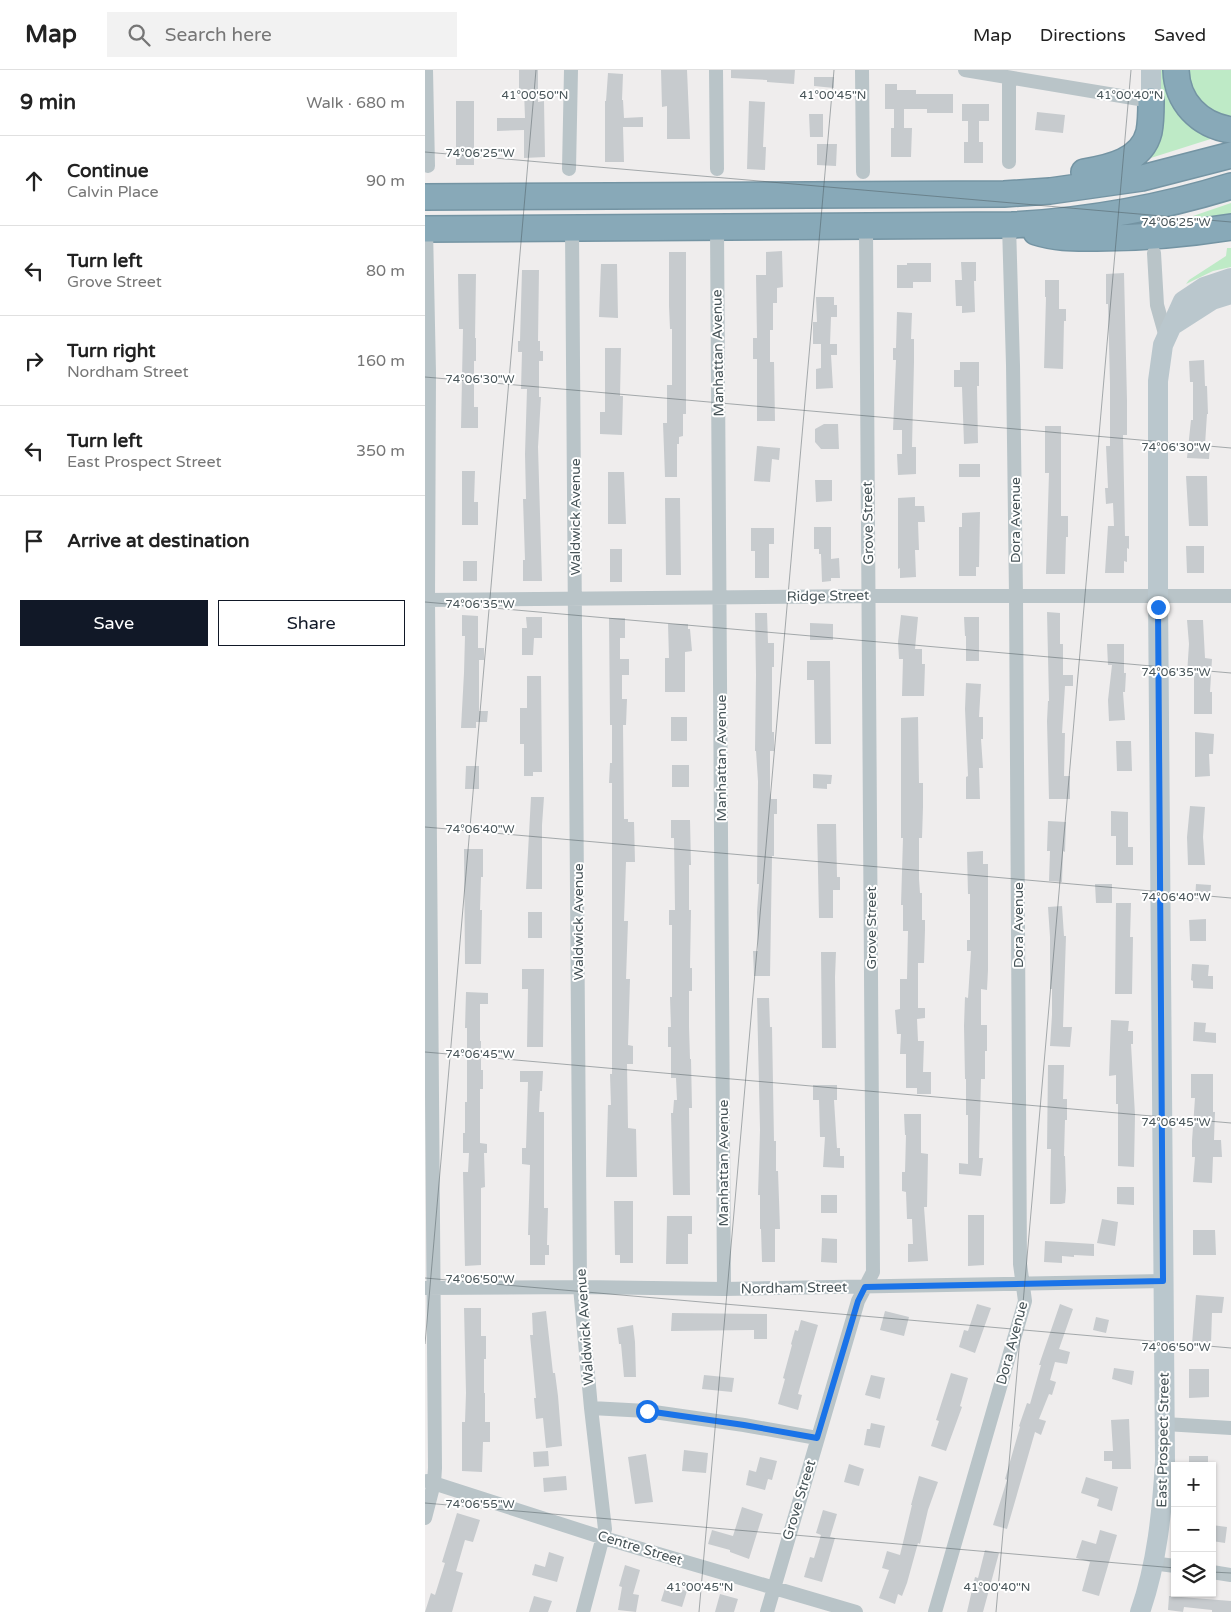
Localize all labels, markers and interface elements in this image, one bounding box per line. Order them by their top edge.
search box [107,12,457,57]
text: Map [25,20,77,49]
icon: search [125,21,153,49]
text: Search here [165,24,272,46]
text: Map [973,24,1012,46]
text: Directions [1040,24,1126,46]
text: Saved [1154,24,1206,46]
text: 41°00'50"N [502,88,569,102]
text: 41°00'45"N [800,88,867,102]
text: 41°00'40"N [1097,88,1164,102]
text: 9 min [20,90,76,115]
text: Walk · 680 m [306,93,405,113]
text: 74°06'25"W [445,146,515,160]
text: Continue [67,160,149,182]
icon: ahead [20,167,48,195]
text: 90 m [366,171,405,191]
text: Calvin Place [67,182,159,202]
text: 74°06'25"W [1141,215,1211,229]
text: Turn left [67,250,143,272]
icon: left [20,257,48,285]
text: 80 m [366,261,405,281]
text: Grove Street [67,272,162,292]
street label: Manhattan Avenue [708,289,728,417]
text: Turn right [67,340,155,362]
icon: right [20,347,48,375]
text: 160 m [356,351,405,371]
text: Nordham Street [67,362,189,382]
text: 74°06'30"W [445,372,515,386]
text: Turn left [67,430,143,452]
icon: left [20,437,48,465]
text: 74°06'30"W [1141,440,1211,454]
text: 350 m [356,441,405,461]
text: East Prospect Street [67,452,222,472]
street label: Waldwick Avenue [567,458,584,576]
street label: Dora Avenue [1007,477,1024,563]
street label: Grove Street [859,481,877,565]
icon: arrive [20,527,48,555]
text: Arrive at destination [67,530,250,552]
street label: Ridge Street [787,587,870,605]
route end [1147,596,1170,619]
text: 74°06'35"W [445,597,515,611]
button: Save [20,600,208,646]
button: Share [218,600,405,646]
text: 74°06'35"W [1141,665,1211,679]
street label: Manhattan Avenue [713,694,730,821]
text: 74°06'40"W [445,822,515,836]
street label: Waldwick Avenue [570,863,587,981]
street label: Dora Avenue [1010,882,1027,968]
street label: Grove Street [863,886,880,970]
text: 74°06'40"W [1141,890,1211,904]
text: 74°06'45"W [445,1047,515,1061]
street label: Manhattan Avenue [715,1099,732,1226]
text: 74°06'45"W [1141,1115,1211,1129]
street label: Waldwick Avenue [572,1268,598,1386]
text: 74°06'50"W [445,1272,515,1286]
street label: Nordham Street [741,1279,848,1297]
street label: Dora Avenue [993,1299,1031,1387]
text: 74°06'50"W [1141,1340,1211,1354]
street label: East Prospect Street [1153,1372,1173,1508]
route start [636,1400,659,1423]
street label: Grove Street [779,1457,819,1542]
map controls [1171,1462,1216,1597]
button: + [1171,1462,1216,1507]
text: 74°06'55"W [445,1497,515,1511]
button: − [1171,1507,1216,1552]
street label: Centre Street [595,1527,685,1569]
button: layers [1171,1552,1216,1597]
text: 41°00'45"N [667,1580,734,1594]
text: 41°00'40"N [964,1580,1031,1594]

